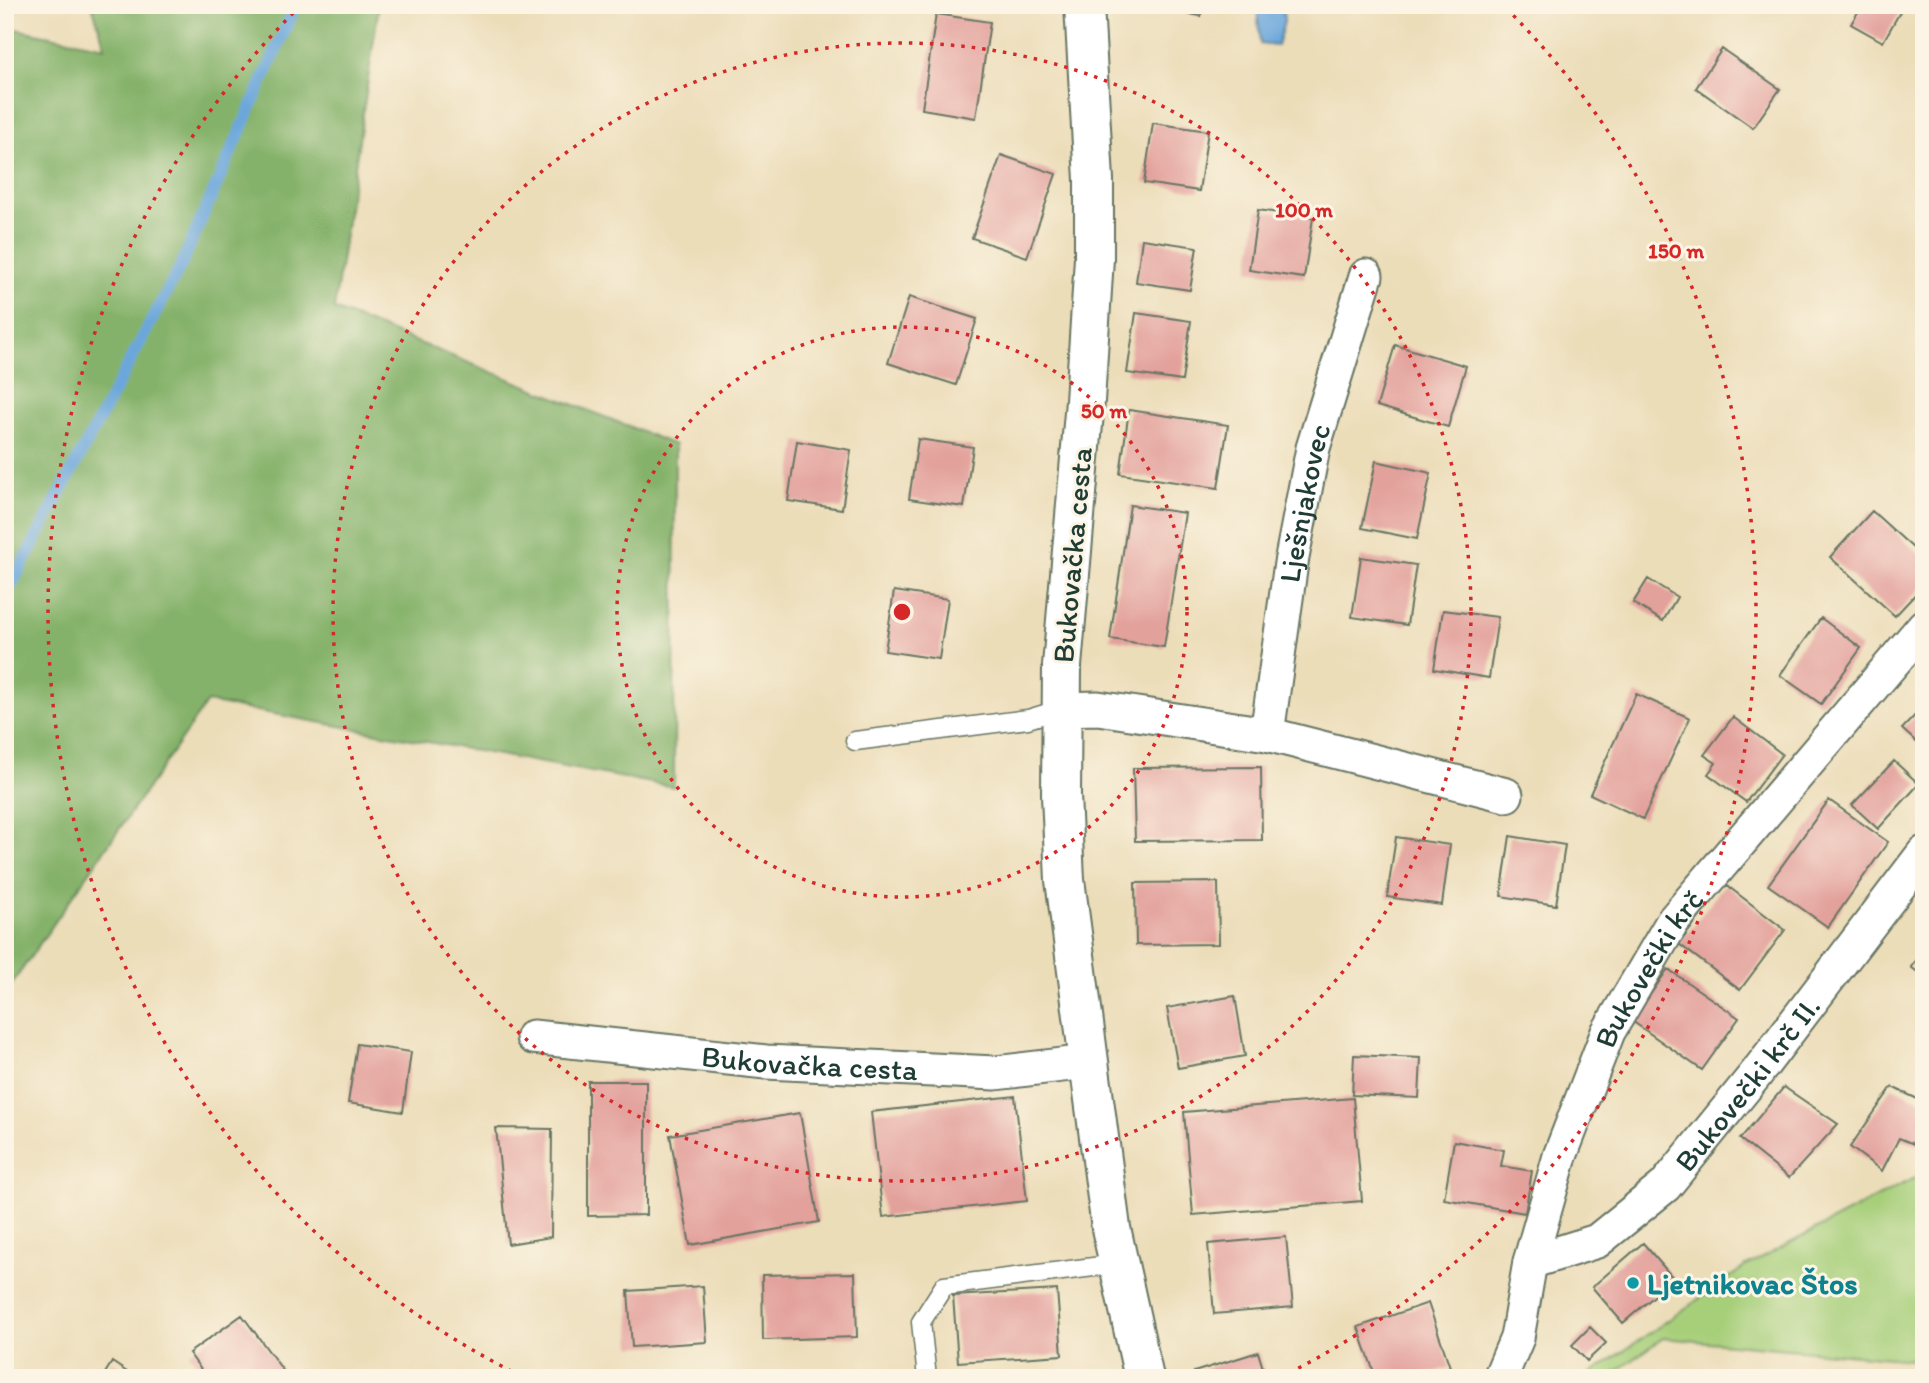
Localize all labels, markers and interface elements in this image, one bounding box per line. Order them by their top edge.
text: 100 m [1275,197,1333,222]
text: 150 m [1648,238,1704,263]
text: 50 m [1081,398,1128,423]
street label: Lješnjakovec [1270,419,1338,585]
street label: Bukovačka cesta [1044,445,1100,665]
centre of rings [890,600,914,624]
street label: Bukovečki krč [1585,881,1711,1052]
street label: Bukovečki krč II. [1666,988,1827,1178]
street label: Bukovačka cesta [700,1037,919,1088]
place label: Ljetnikovac Štos [1647,1265,1858,1302]
marker: Ljetnikovac Štos [1625,1275,1641,1291]

